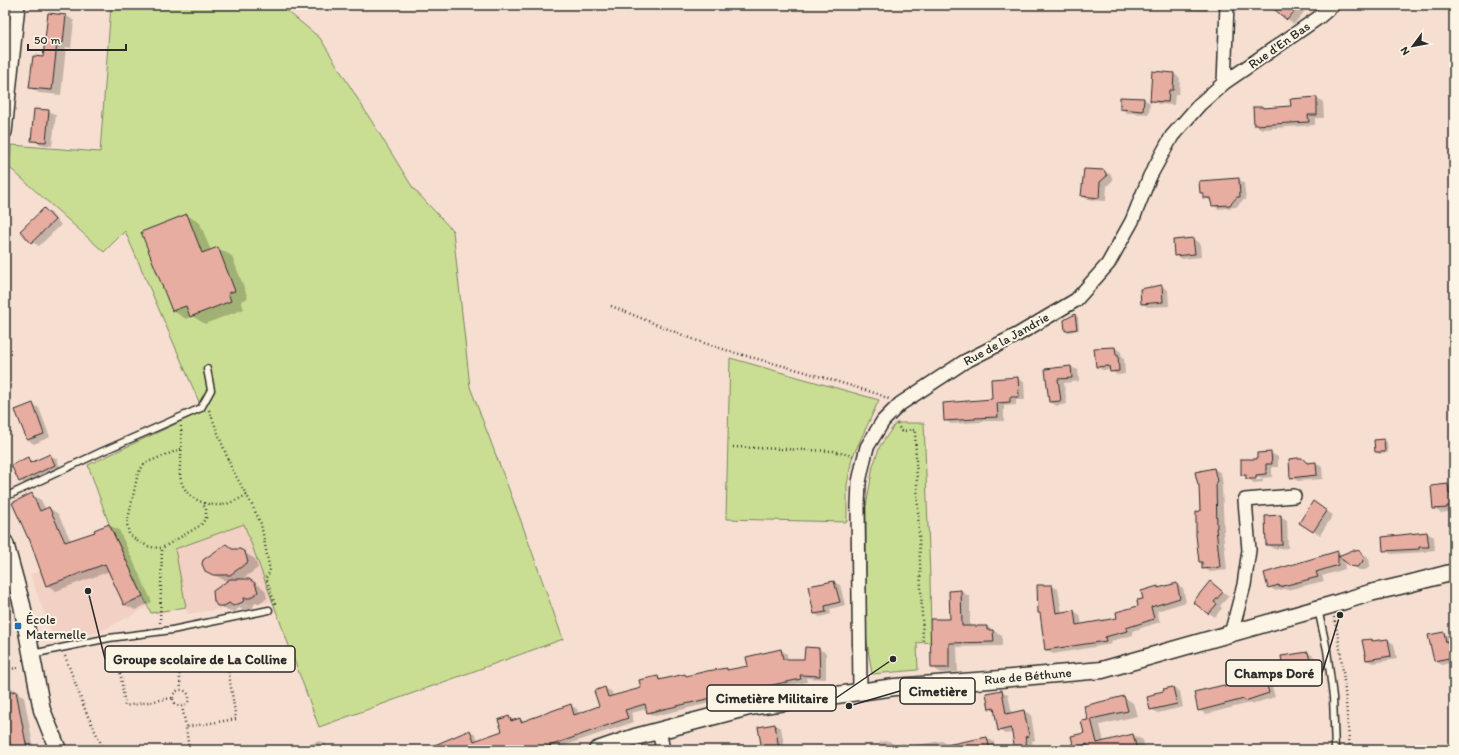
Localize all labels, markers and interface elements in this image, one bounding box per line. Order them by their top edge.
street label: Rue d'En Bas [1245,18,1313,72]
scale bar [28,26,126,52]
north arrow [1393,26,1433,66]
text: 50 m [34,33,60,47]
text: N [1397,44,1412,58]
street label: Rue de la Jandrie [961,309,1051,369]
place label: École Maternelle [26,612,86,642]
marker: École Maternelle [13,621,23,631]
callout: Groupe scolaire de La Colline [105,646,295,672]
text: Groupe scolaire de La Colline [113,651,287,668]
callout: Champs Doré [1226,660,1322,686]
street label: Rue de Béthune [984,665,1072,687]
text: Champs Doré [1234,665,1314,682]
callout: Cimetière [900,678,975,704]
text: Cimetière [909,683,968,700]
callout: Cimetière Militaire [707,685,836,711]
text: Cimetière Militaire [716,690,828,707]

